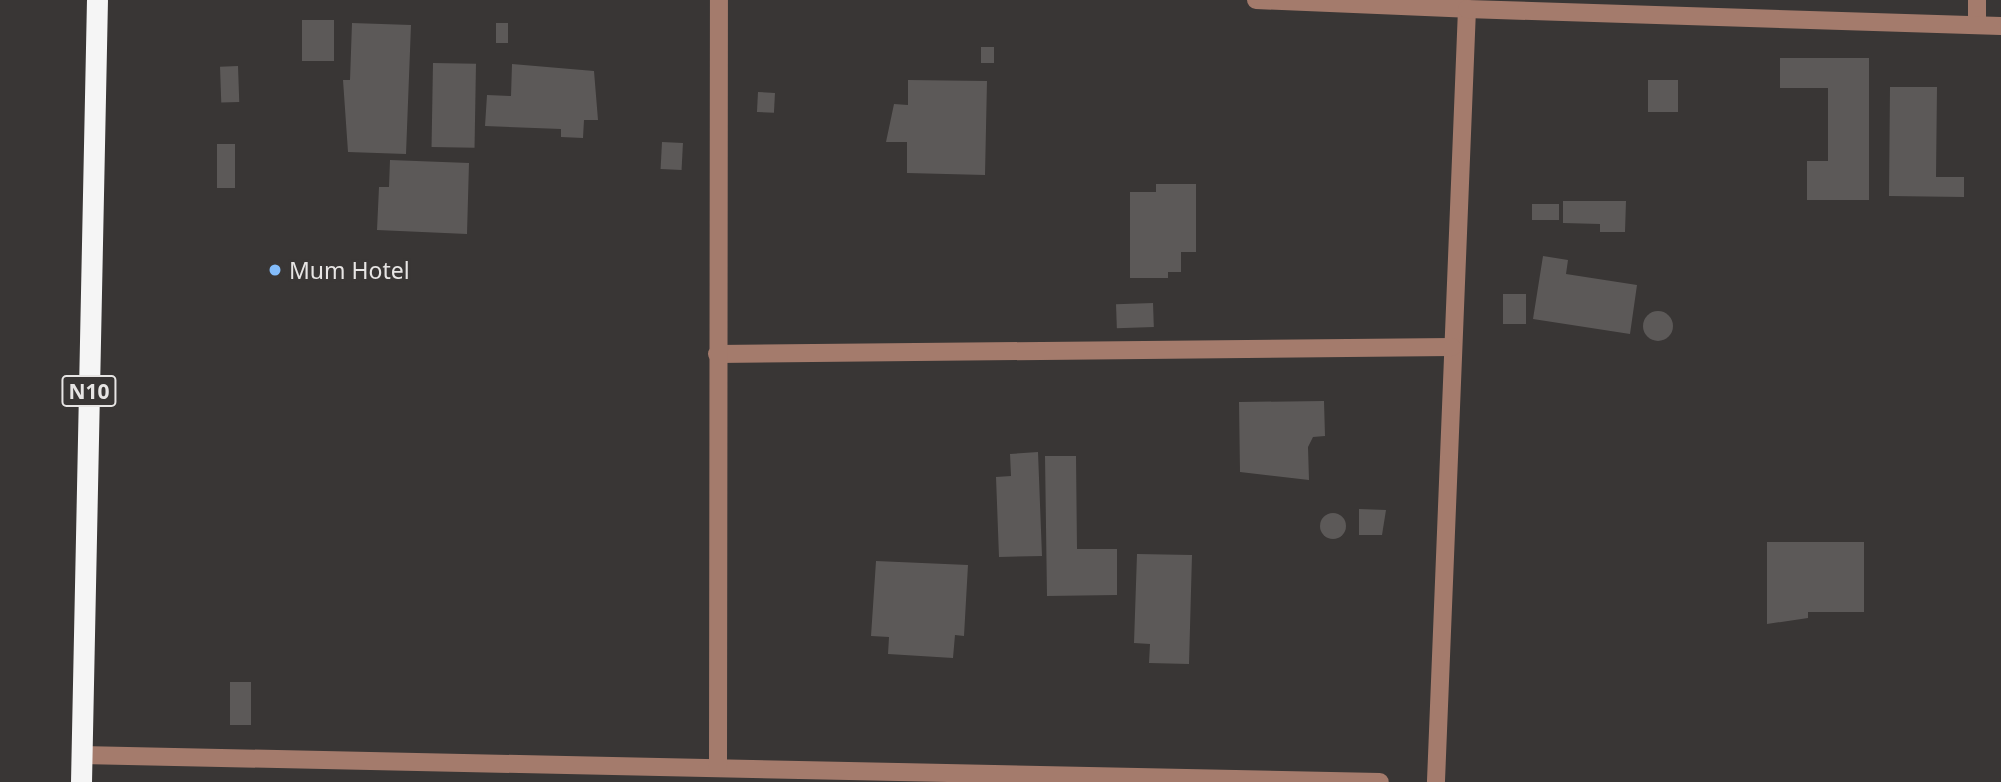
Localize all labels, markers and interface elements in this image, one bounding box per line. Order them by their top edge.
place label: Mum Hotel [289,256,410,284]
marker: Mum Hotel [267,262,283,278]
road number: N10 [61,374,117,408]

